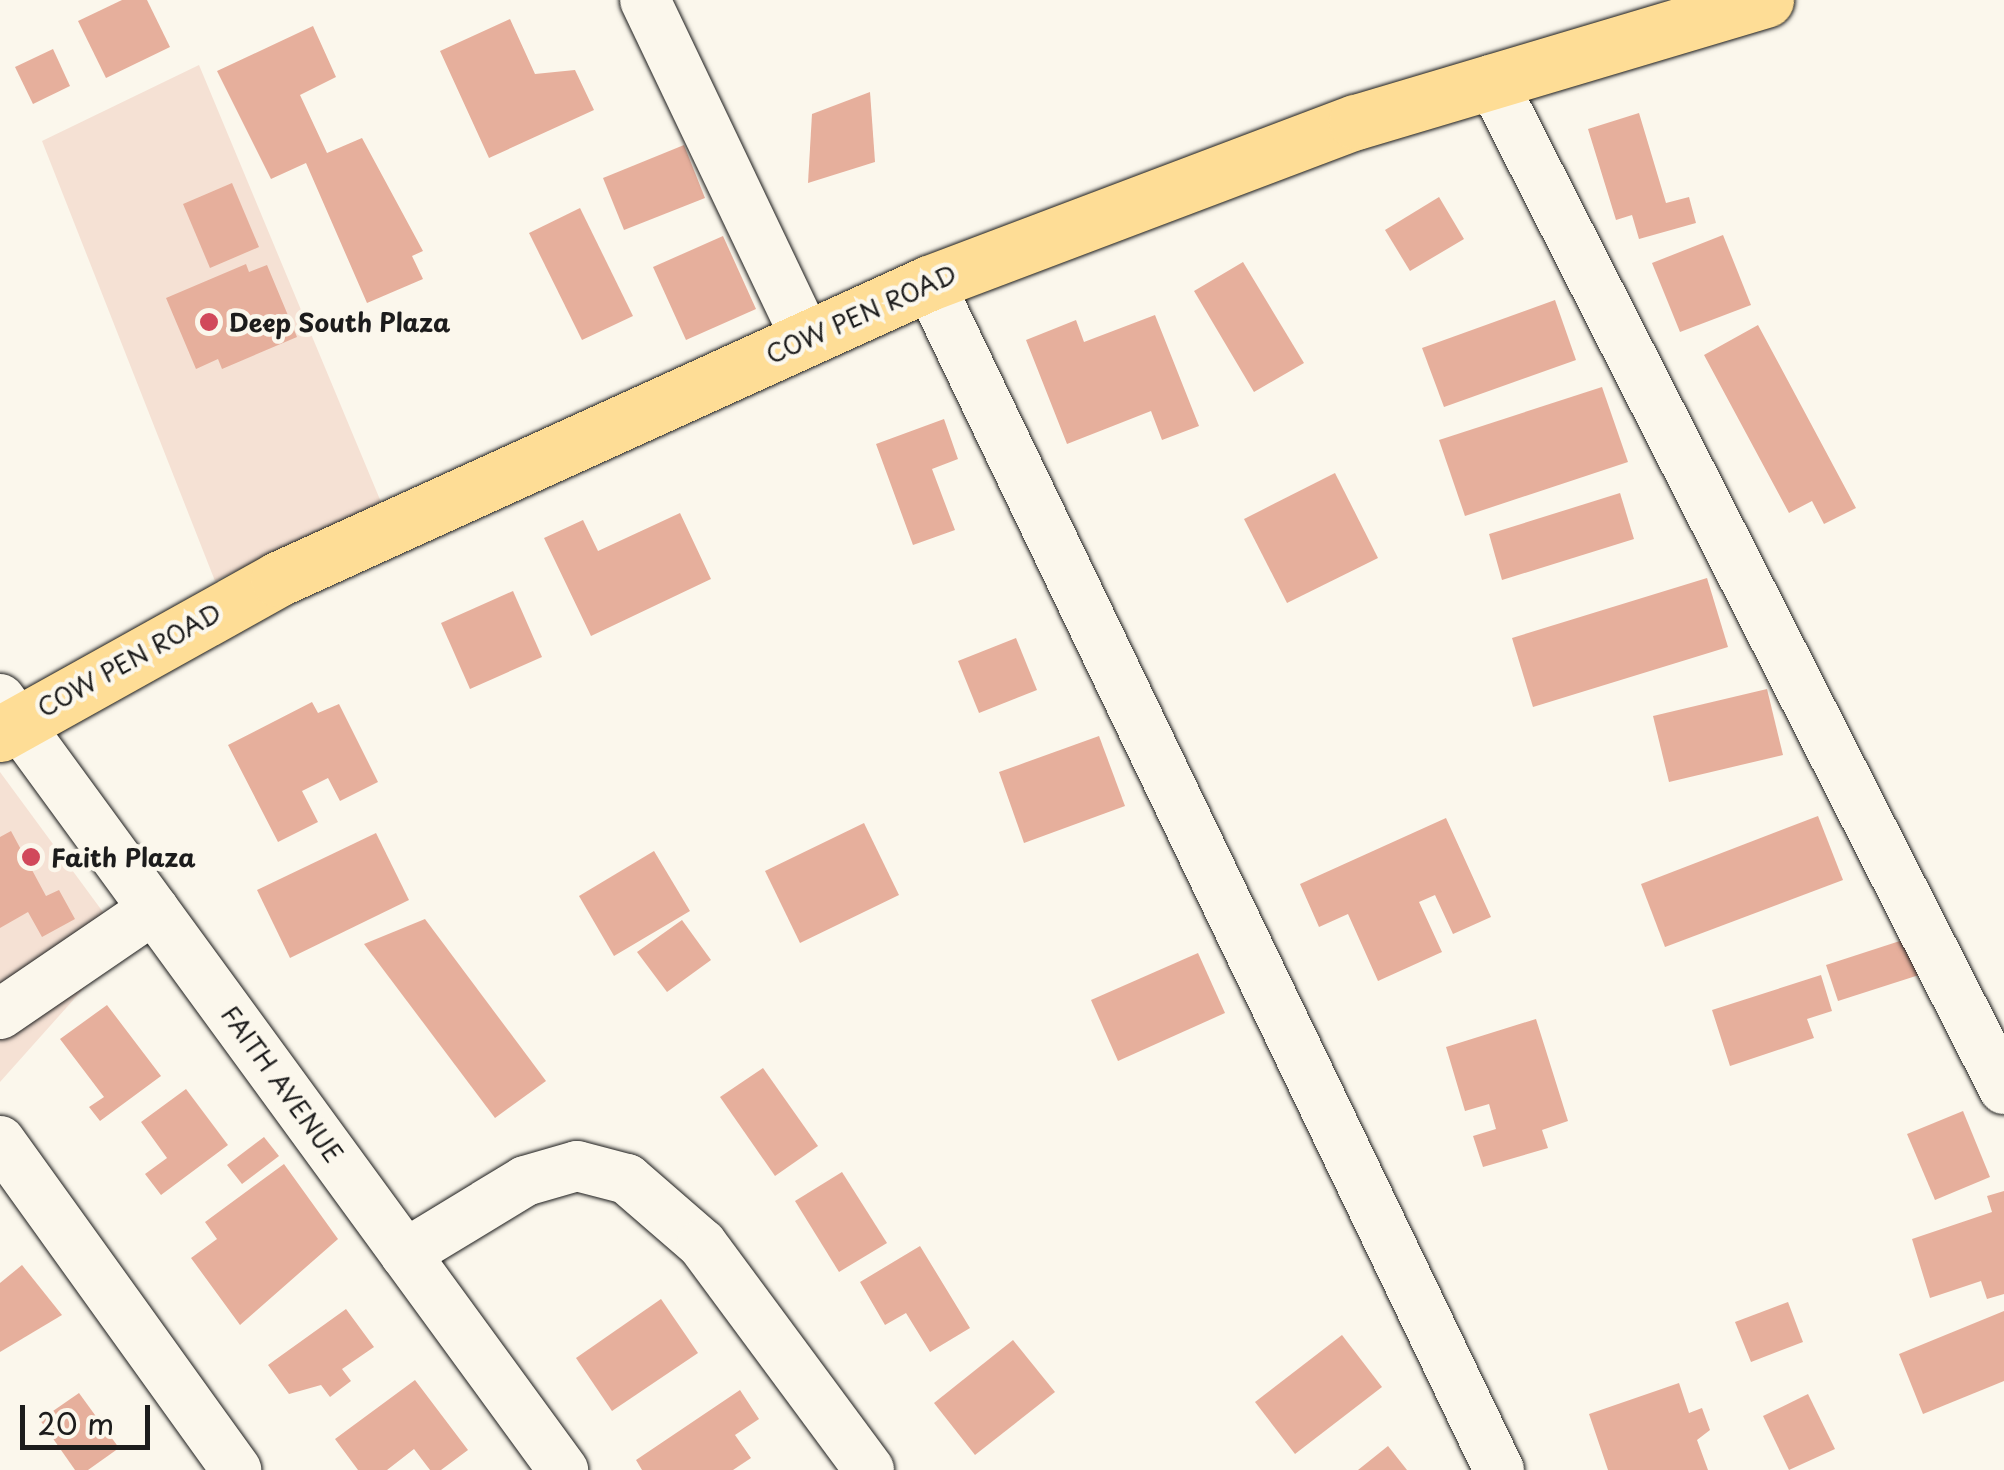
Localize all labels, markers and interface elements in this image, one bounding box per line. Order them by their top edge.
street label: COW PEN ROAD [760,258,962,370]
place label: Deep South Plaza [229,307,452,337]
marker: Deep South Plaza [198,311,220,333]
street label: COW PEN ROAD [31,597,227,723]
place label: Faith Plaza [51,842,197,872]
marker: Faith Plaza [20,846,42,868]
street label: FAITH AVENUE [215,999,349,1169]
scale bar [25,1385,155,1447]
text: 20 m [37,1400,114,1445]

